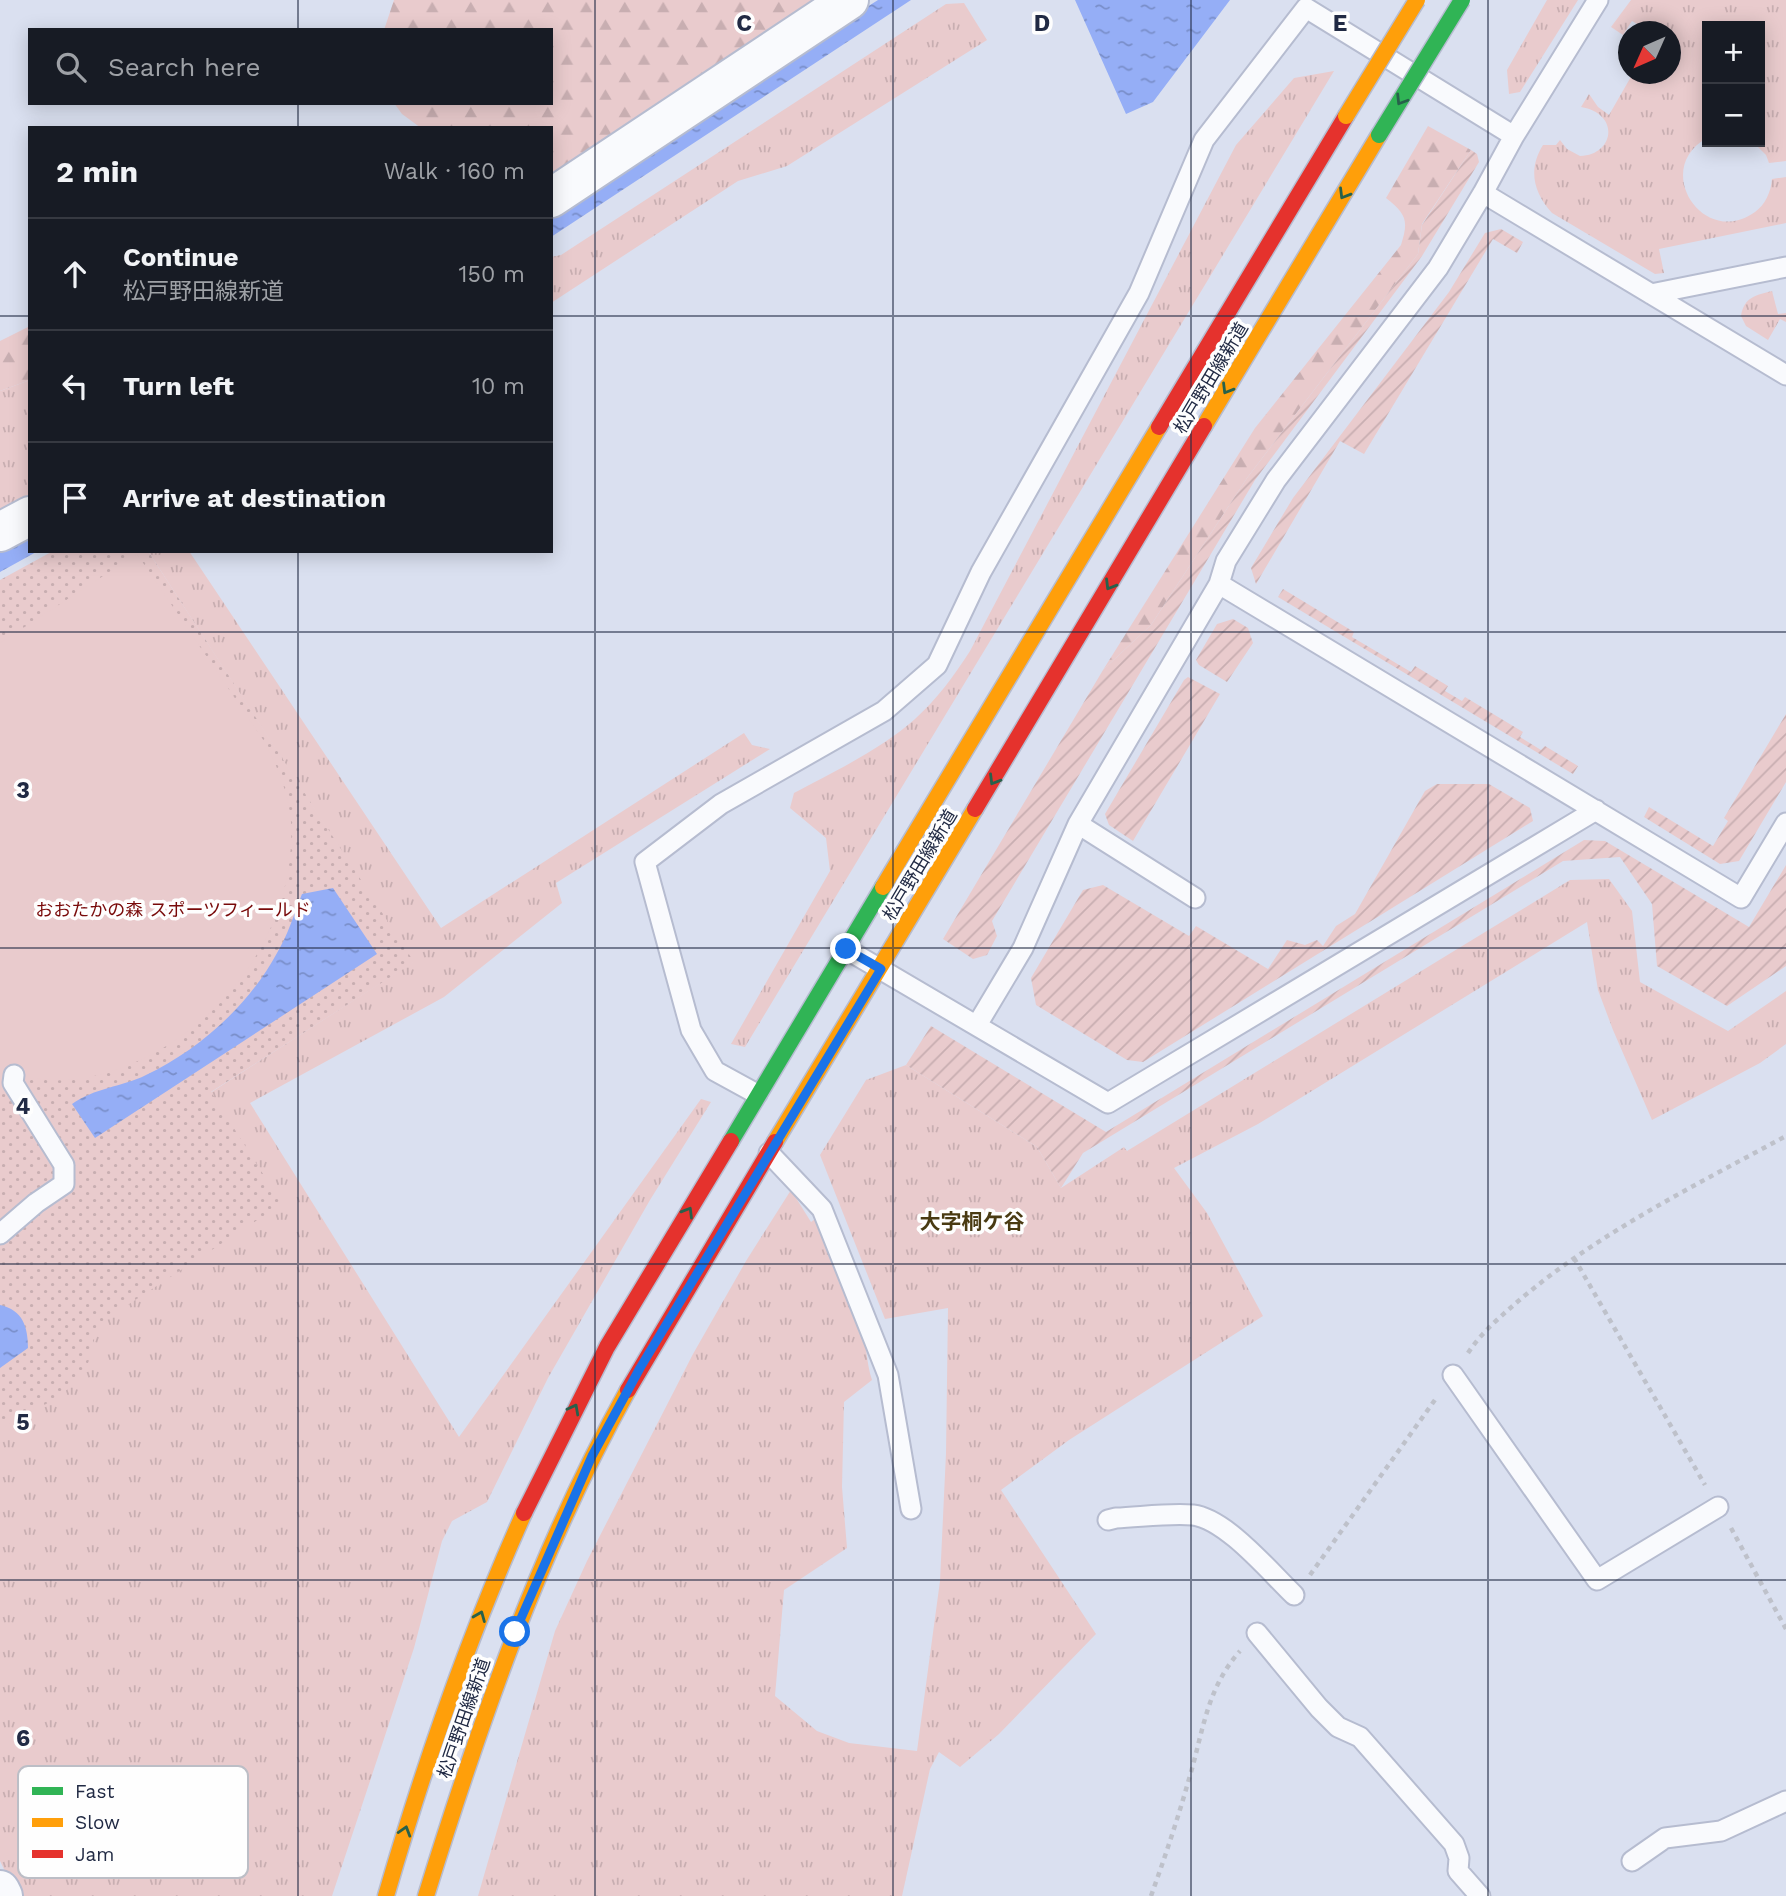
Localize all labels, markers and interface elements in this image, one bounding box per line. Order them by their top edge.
text: C [736,10,752,37]
text: D [1034,10,1050,37]
text: E [1333,10,1347,37]
north arrow [1618,21,1681,84]
map controls [1702,21,1765,147]
button: + [1702,21,1765,84]
search box [28,28,553,105]
icon: search [52,48,90,86]
text: Search here [108,52,260,82]
button: − [1702,84,1765,147]
one-way arrow [1396,92,1409,105]
text: 2 min [56,154,138,189]
text: Walk · 160 m [384,158,525,185]
one-way arrow [1339,187,1352,199]
text: Continue [123,242,239,272]
icon: ahead [56,255,94,293]
text: 150 m [459,261,525,288]
text: 松戸野田線新道 [123,278,284,305]
street label: 松戸野田線新道 [1169,318,1252,437]
icon: left [56,367,94,405]
text: Turn left [123,371,234,401]
text: 10 m [472,373,525,400]
one-way arrow [1222,382,1235,395]
icon: arrive [56,479,94,517]
text: Arrive at destination [123,483,386,513]
one-way arrow [1106,577,1119,590]
one-way arrow [989,772,1002,785]
text: 3 [16,777,30,804]
street label: 松戸野田線新道 [878,805,961,924]
park label: おおたかの森 スポーツフィールド [35,899,311,920]
route end [830,933,861,964]
text: 4 [16,1093,31,1120]
one-way arrow [679,1206,692,1219]
district label: 大字桐ケ谷 [920,1209,1025,1234]
one-way arrow [566,1404,579,1416]
text: 5 [16,1409,30,1436]
one-way arrow [471,1610,485,1622]
route start [499,1616,530,1647]
street label: 松戸野田線新道 [433,1655,494,1781]
text: 6 [16,1725,30,1752]
legend [18,1766,248,1878]
text: Fast [75,1780,114,1803]
text: Slow [75,1811,120,1834]
one-way arrow [397,1825,412,1837]
text: Jam [75,1843,114,1866]

